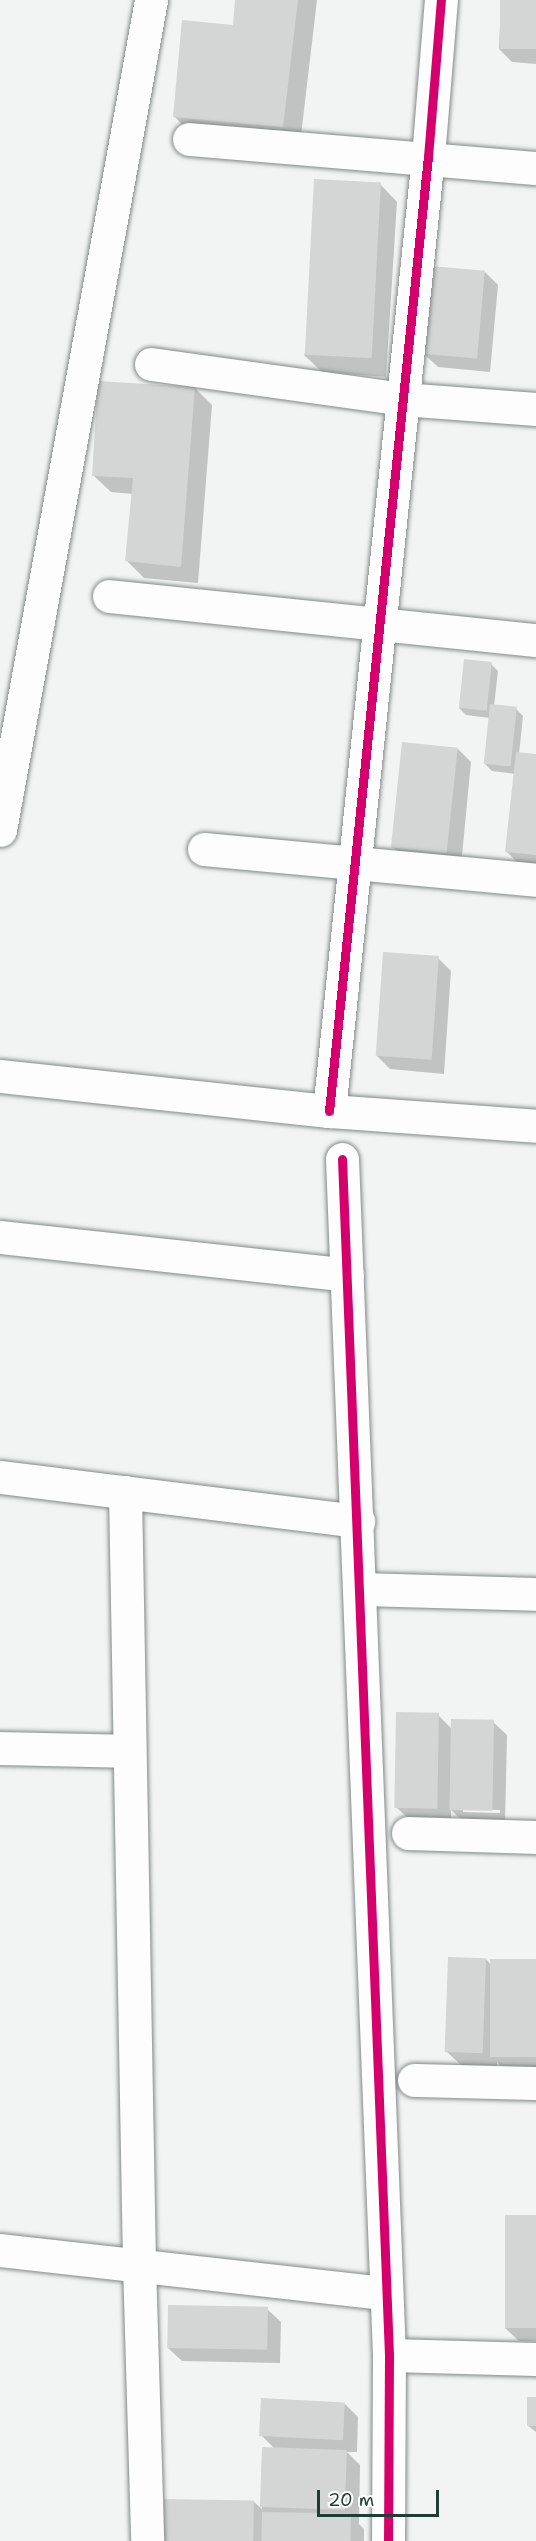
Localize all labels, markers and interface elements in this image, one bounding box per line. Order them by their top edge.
scale bar [320,2478,442,2516]
text: 20 m [328,2488,374,2512]

